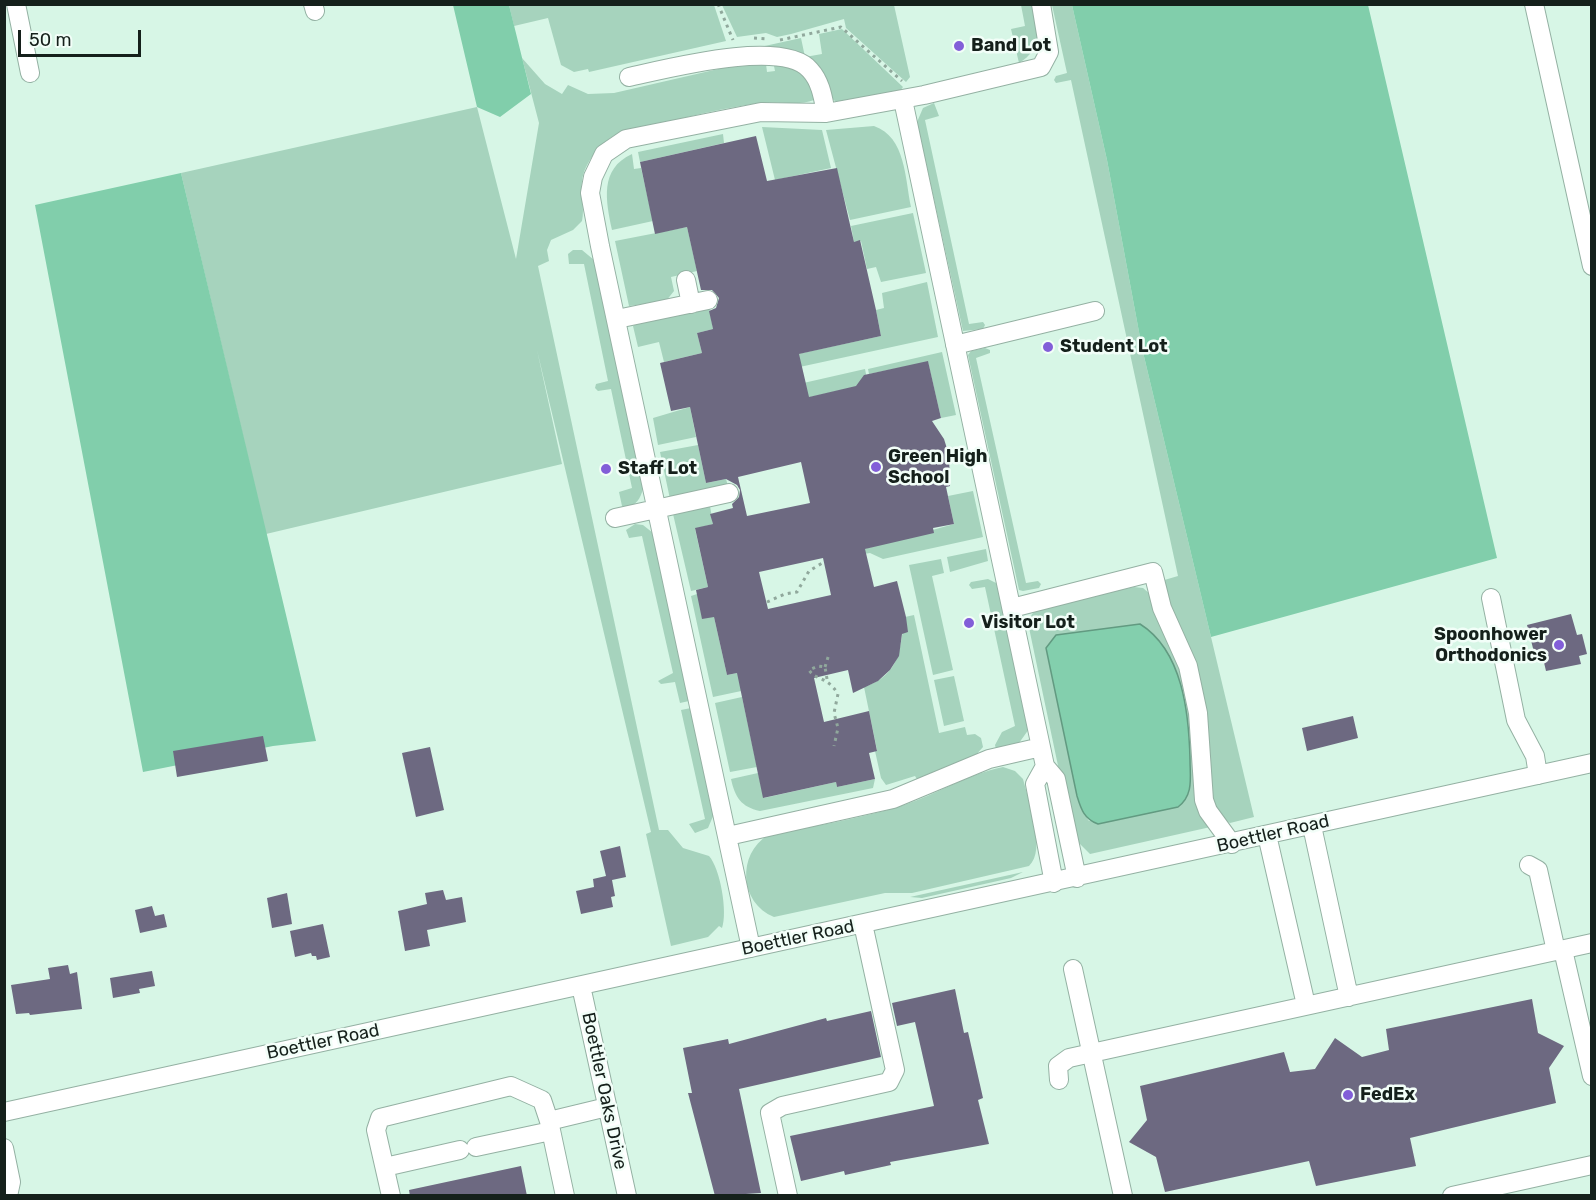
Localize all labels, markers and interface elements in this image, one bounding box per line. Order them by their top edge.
scale bar [21,18,144,56]
text: 50 m [29,29,72,51]
place label: Band Lot [971,35,1051,57]
marker: Band Lot [952,39,966,53]
place label: Student Lot [1060,336,1168,358]
marker: Student Lot [1041,340,1055,354]
place label: Green High School [888,446,988,488]
place label: Staff Lot [618,458,697,480]
marker: Green High School [869,460,883,474]
marker: Staff Lot [599,462,613,476]
place label: Visitor Lot [981,612,1075,634]
marker: Visitor Lot [962,616,976,630]
place label: Spoonhower Orthodonics [1434,624,1547,666]
marker: Spoonhower Orthodonics [1552,638,1566,652]
street label: Boettler Road [1215,811,1331,857]
street label: Boettler Road [740,916,856,960]
street label: Boettler Oaks Drive [577,1010,631,1172]
street label: Boettler Road [265,1020,381,1064]
place label: FedEx [1360,1084,1415,1106]
marker: FedEx [1341,1088,1355,1102]

